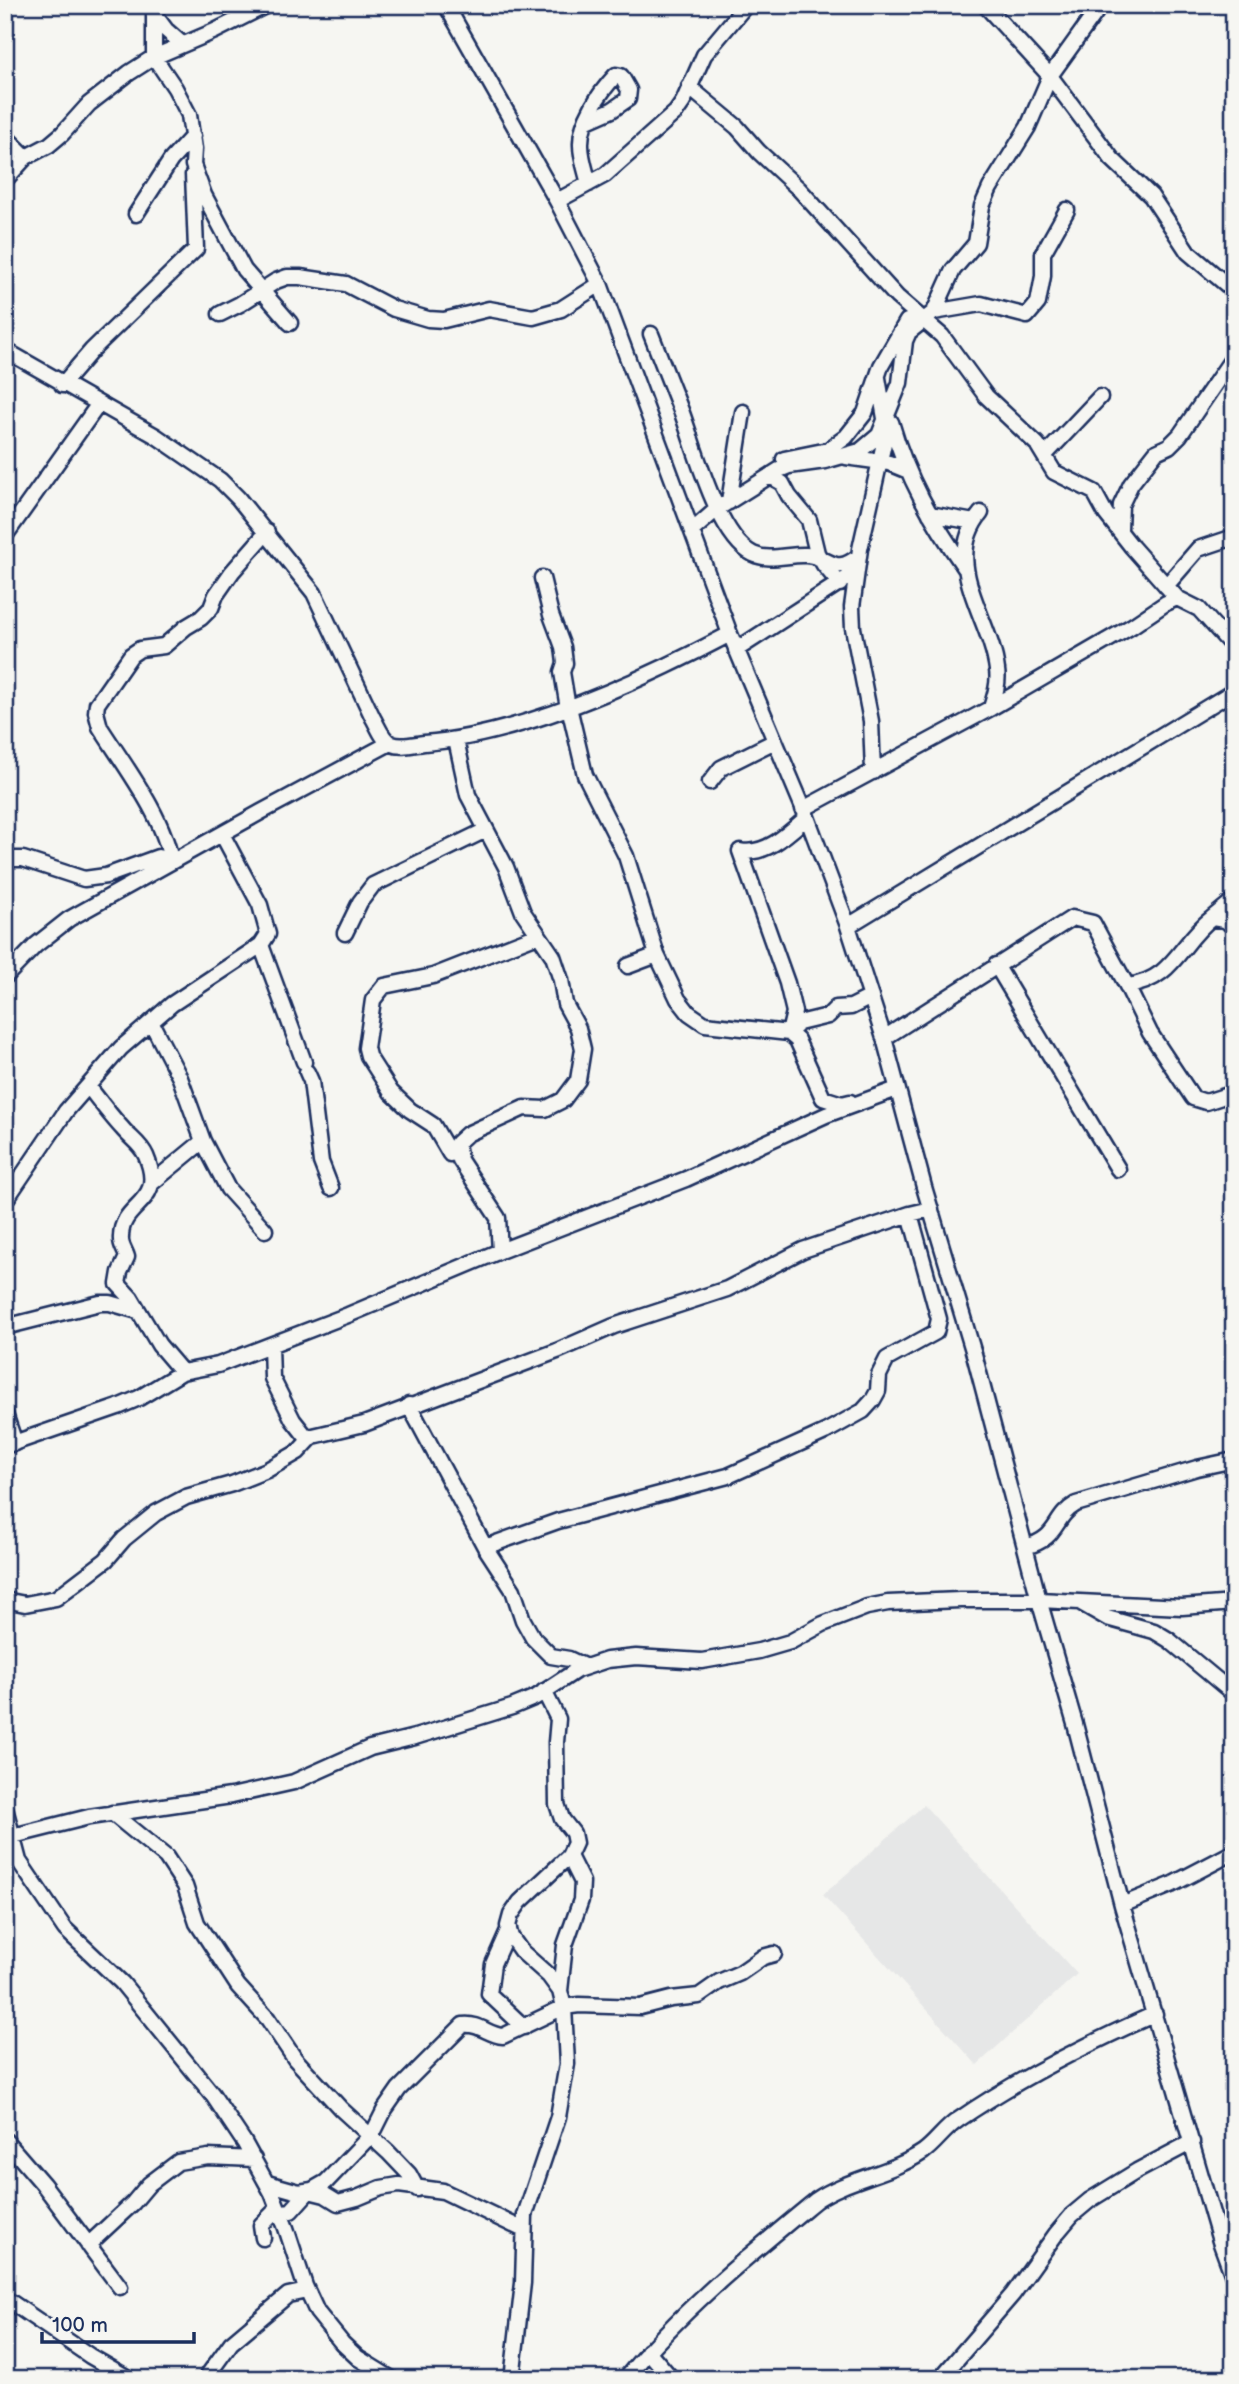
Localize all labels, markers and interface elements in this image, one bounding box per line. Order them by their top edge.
scale bar [42,2300,194,2344]
text: 100 m [52,2313,108,2338]

